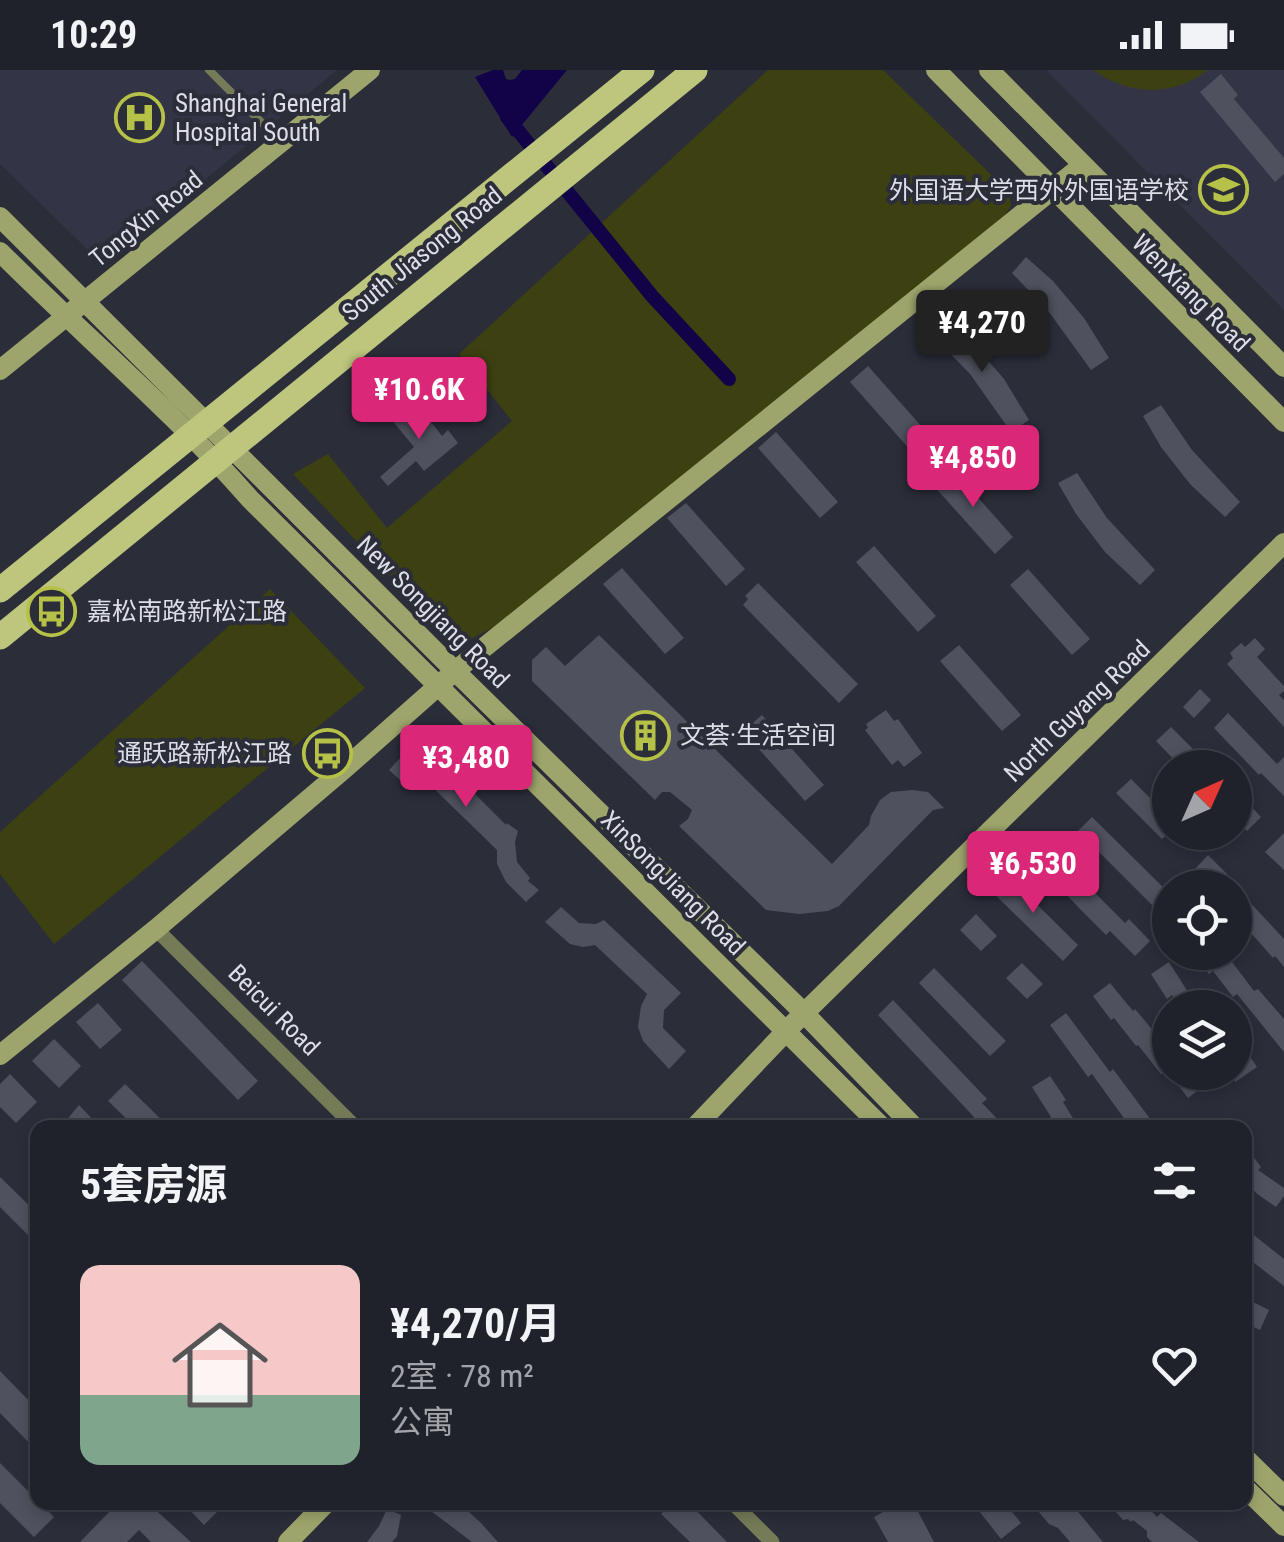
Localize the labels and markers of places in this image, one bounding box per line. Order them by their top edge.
place label: Shanghai General Hospital South [175,89,347,147]
hospital icon: Shanghai General Hospital South [114,91,166,143]
school or university icon: 外国语大学西外外国语学校 [1198,164,1250,216]
place label: 外国语大学西外外国语学校 [889,176,1189,205]
pin: ¥4,270 [901,290,1063,375]
pin: ¥10.6K [338,357,500,442]
pin: ¥4,850 [892,425,1054,510]
bus stop icon: 嘉松南路新松江路 [26,585,78,637]
place label: 嘉松南路新松江路 [87,597,287,626]
building icon: 文荟·生活空间 [619,709,671,761]
place label: 文荟·生活空间 [680,721,836,750]
pin: ¥3,480 [385,725,547,810]
bus stop icon: 通跃路新松江路 [301,727,353,779]
place label: 通跃路新松江路 [117,739,292,768]
pin: ¥6,530 [952,831,1114,916]

